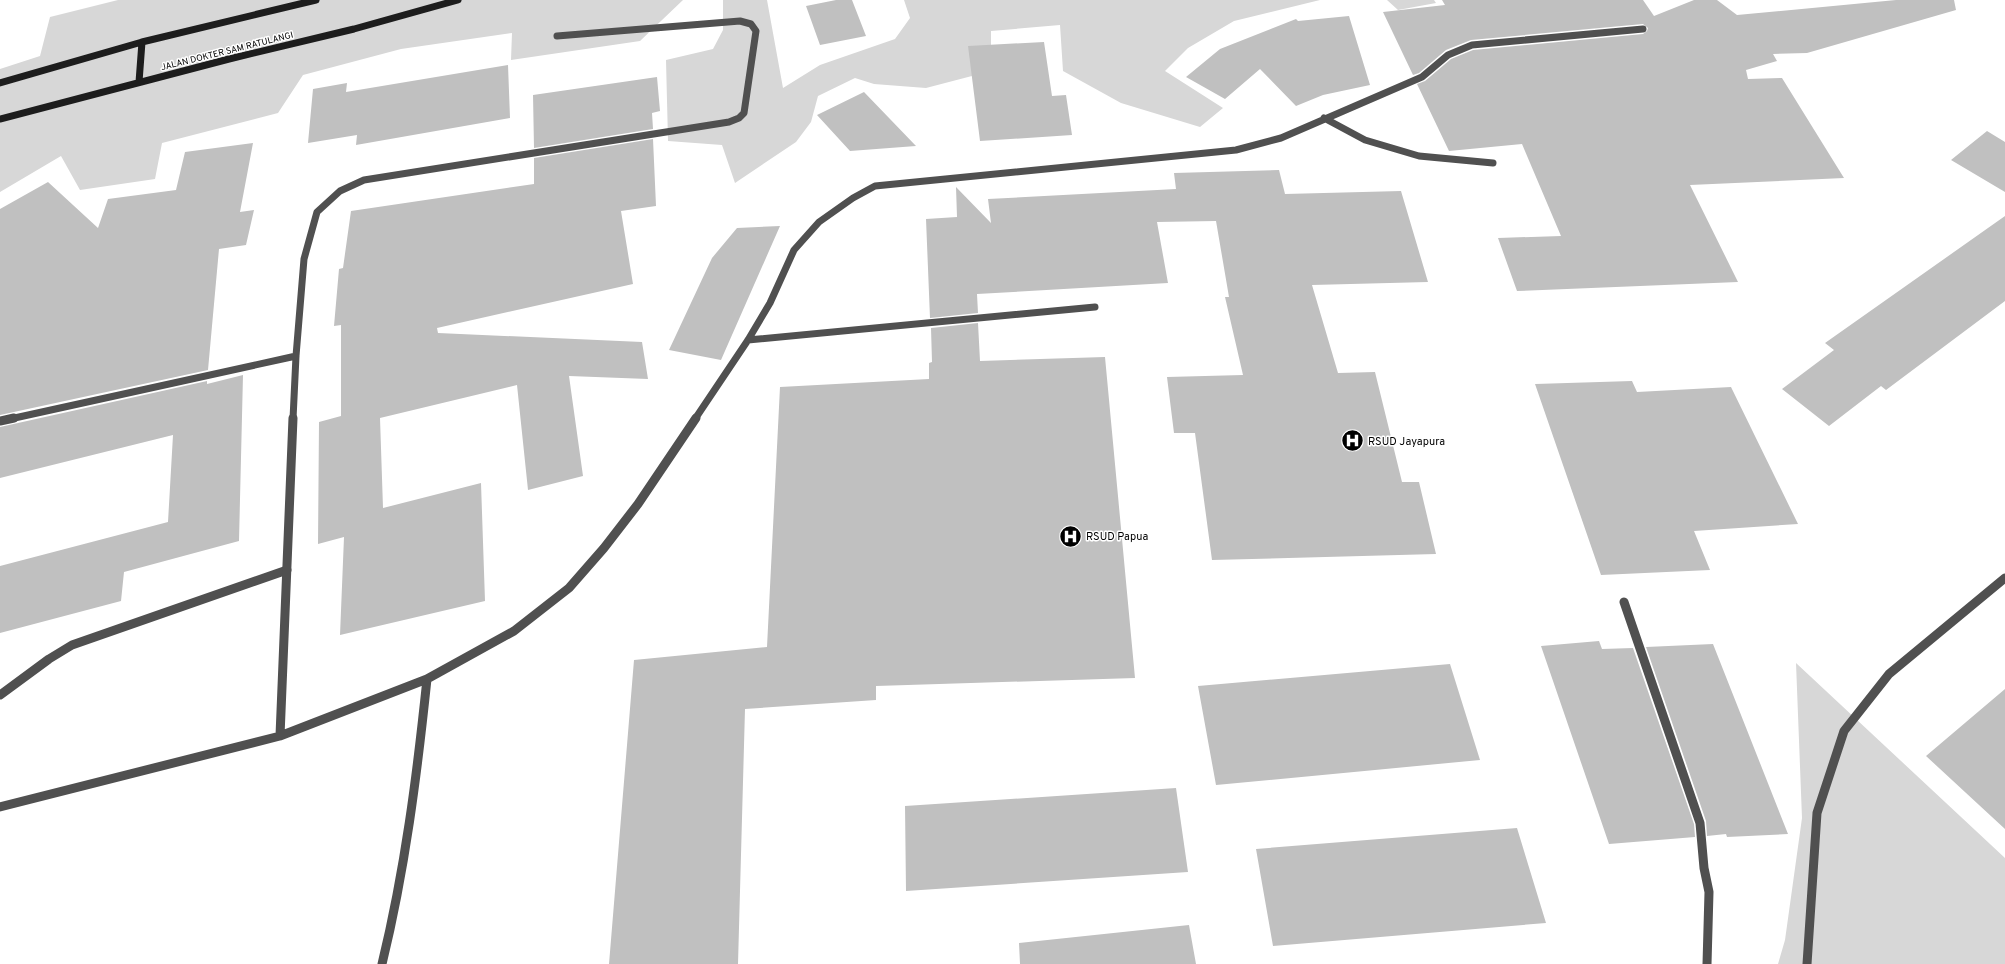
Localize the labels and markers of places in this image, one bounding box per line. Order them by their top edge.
hospital icon: RSUD Jayapura [1340,428,1366,454]
place label: RSUD Jayapura [1368,435,1445,449]
hospital icon: RSUD Papua [1058,523,1084,549]
place label: RSUD Papua [1086,530,1148,544]

